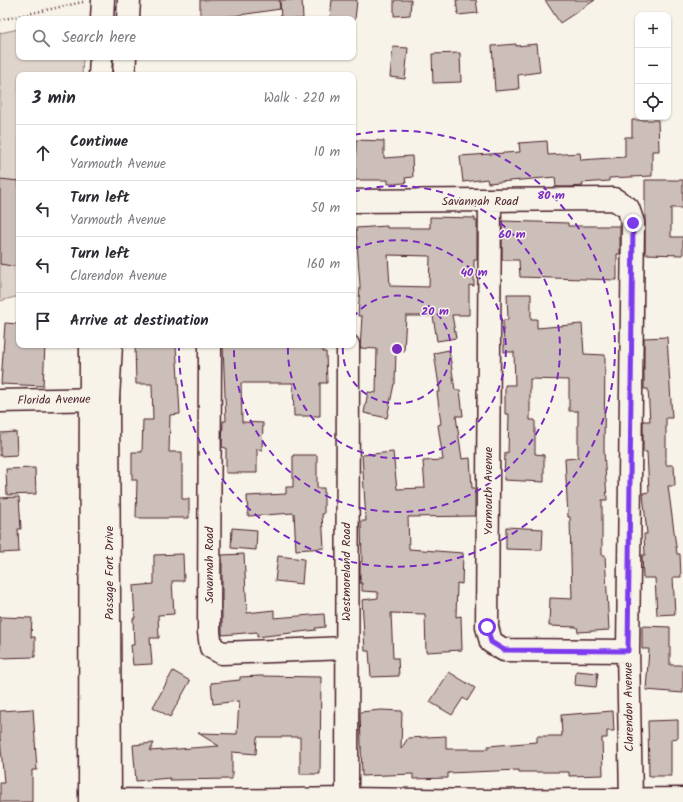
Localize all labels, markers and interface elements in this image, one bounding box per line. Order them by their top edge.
map controls [635,12,671,120]
button: + [635,12,671,48]
search box [16,16,356,60]
text: Search here [62,26,136,50]
icon: search [30,27,52,49]
button: − [635,48,671,84]
button: locate [635,84,671,120]
text: 3 min [32,85,76,112]
text: Walk · 220 m [264,88,340,109]
text: Continue [70,130,128,154]
icon: ahead [32,142,54,164]
text: 10 m [314,142,340,163]
text: Yarmouth Avenue [70,154,166,175]
text: Turn left [70,186,130,210]
text: 80 m [537,186,565,205]
street label: Savannah Road [442,192,519,211]
icon: left [32,198,54,220]
text: 50 m [311,198,340,219]
text: Yarmouth Avenue [70,210,166,231]
route end [624,214,642,232]
text: 60 m [498,225,526,244]
text: Turn left [70,242,130,266]
icon: left [32,254,54,276]
text: 160 m [307,254,340,275]
text: 40 m [460,263,488,282]
text: Clarendon Avenue [70,266,167,287]
text: 20 m [421,302,449,321]
text: Arrive at destination [70,309,209,333]
icon: arrive [32,310,54,332]
centre of rings [390,342,404,356]
street label: Florida Avenue [17,390,91,410]
street label: Yarmouth Avenue [479,446,498,535]
street label: Westmoreland Road [337,522,356,621]
street label: Passage Fort Drive [100,525,119,620]
street label: Savannah Road [200,526,219,603]
route start [478,618,496,636]
street label: Clarendon Avenue [619,662,639,752]

